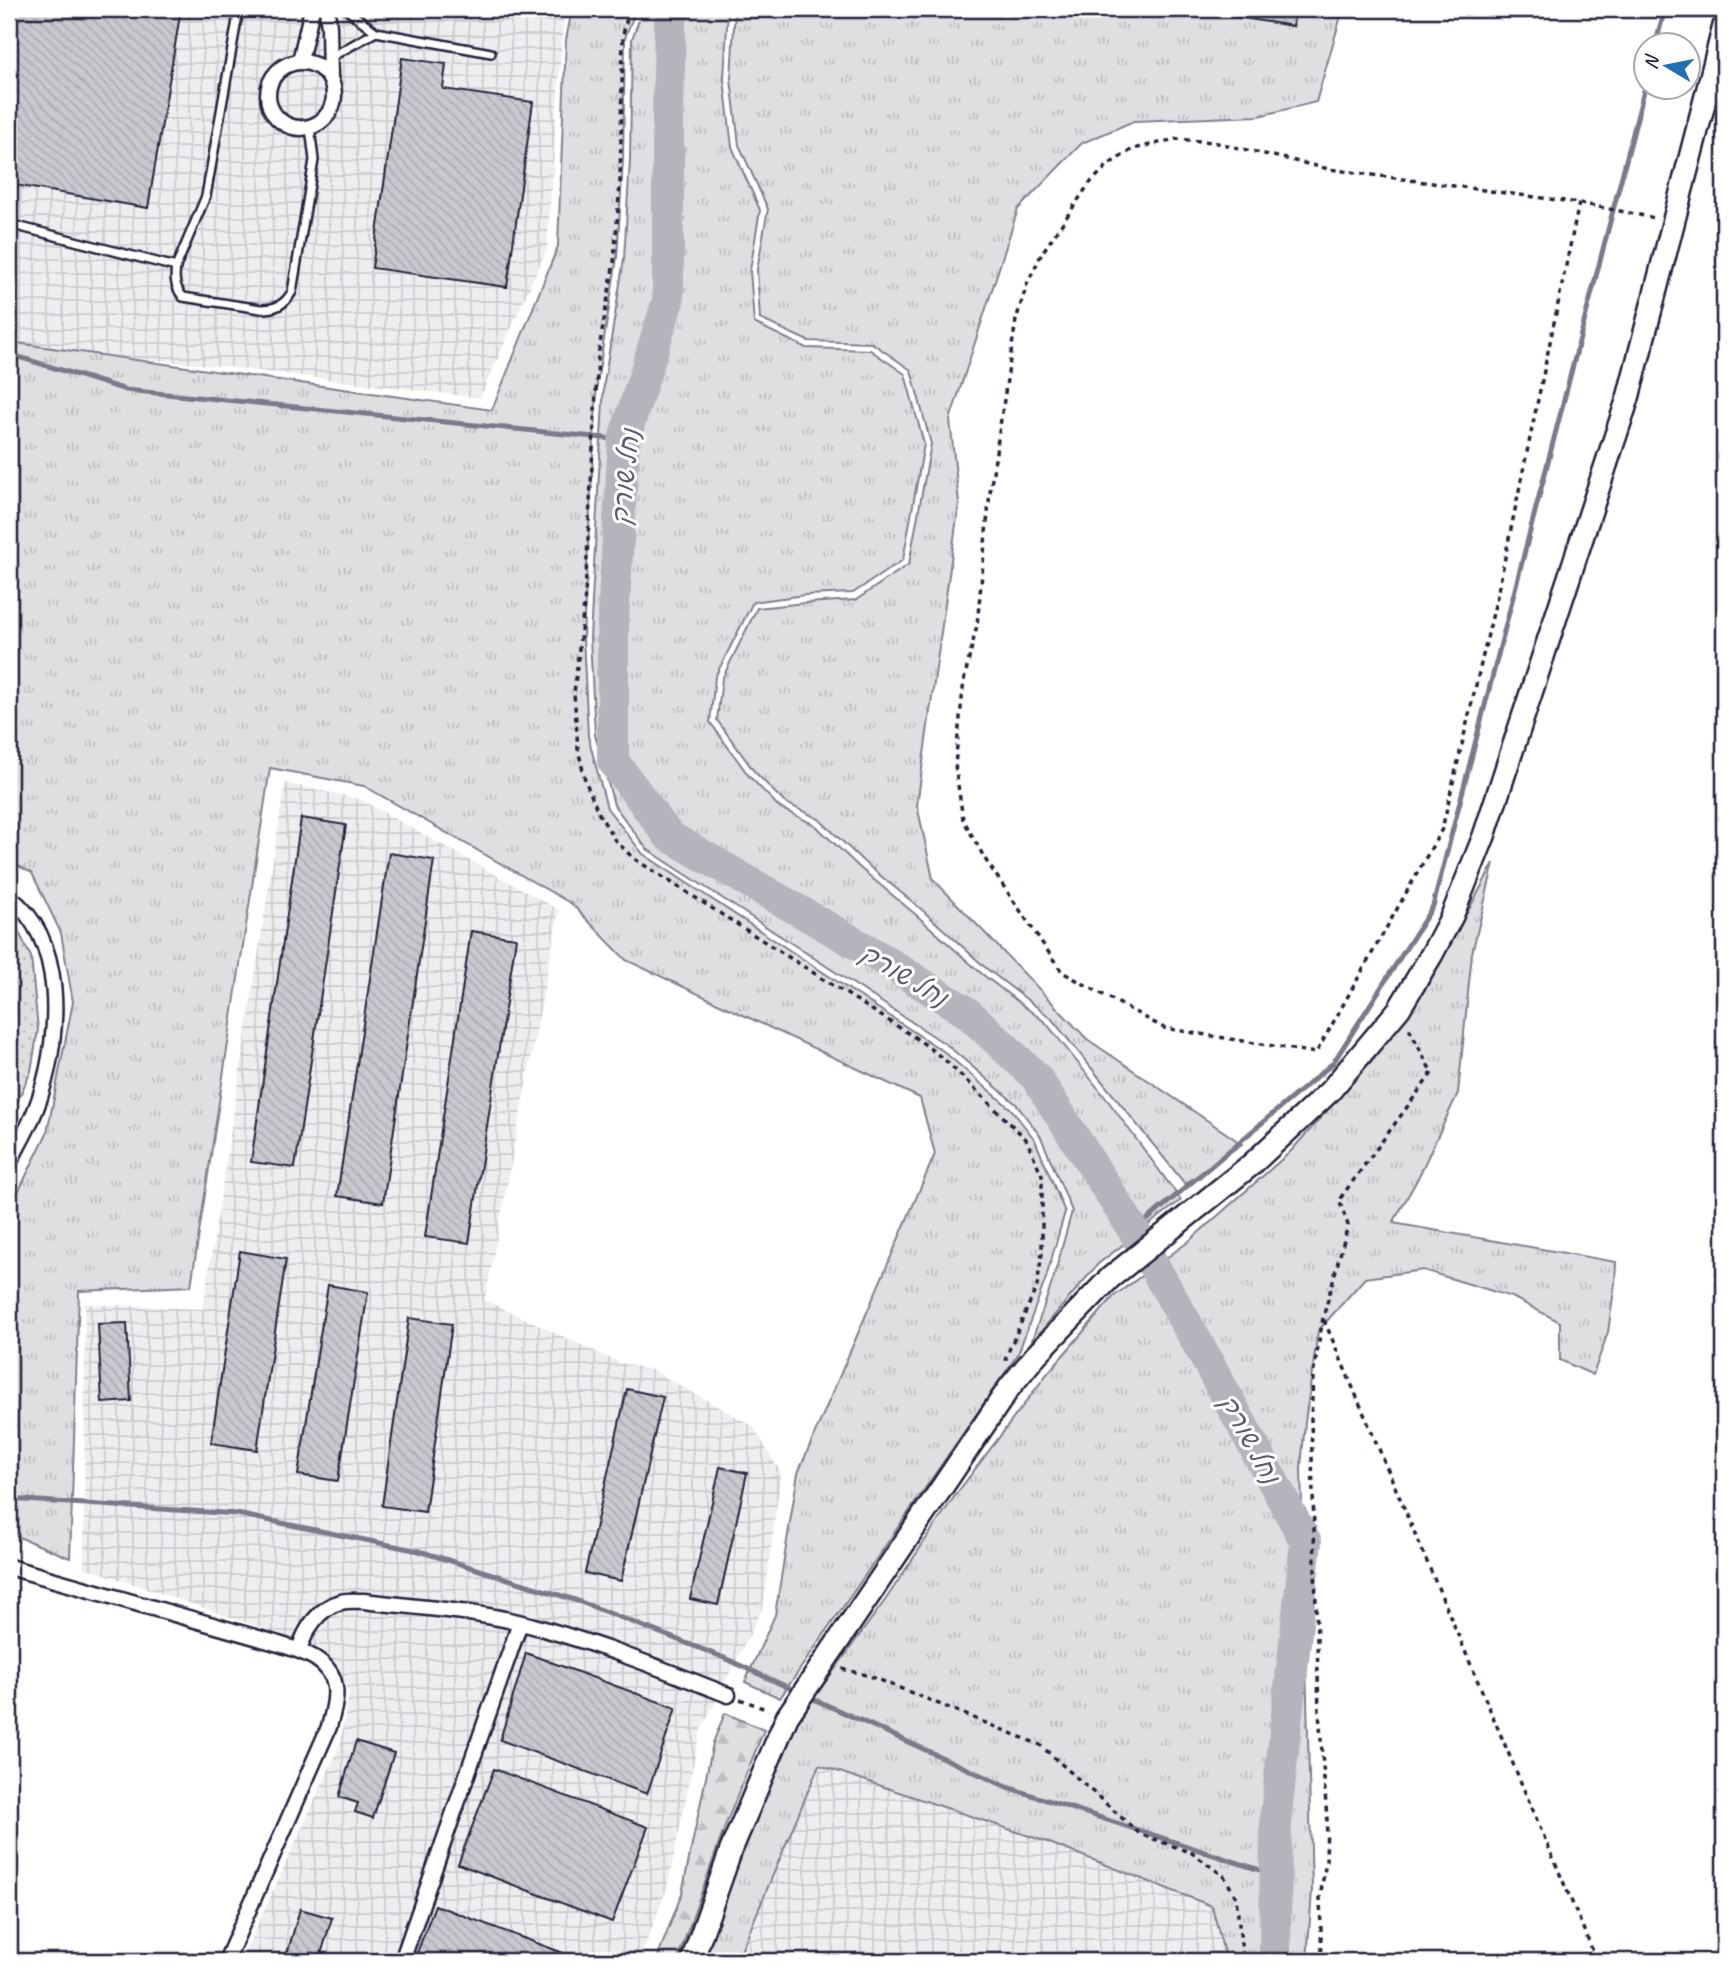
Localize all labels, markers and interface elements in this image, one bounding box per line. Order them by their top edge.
north arrow [1632,32,1702,102]
text: N [1638,52,1665,71]
water label: נחל שורק [604,426,647,527]
water label: נחל שורק [854,937,955,1015]
water label: נחל שורק [1212,1389,1288,1490]

